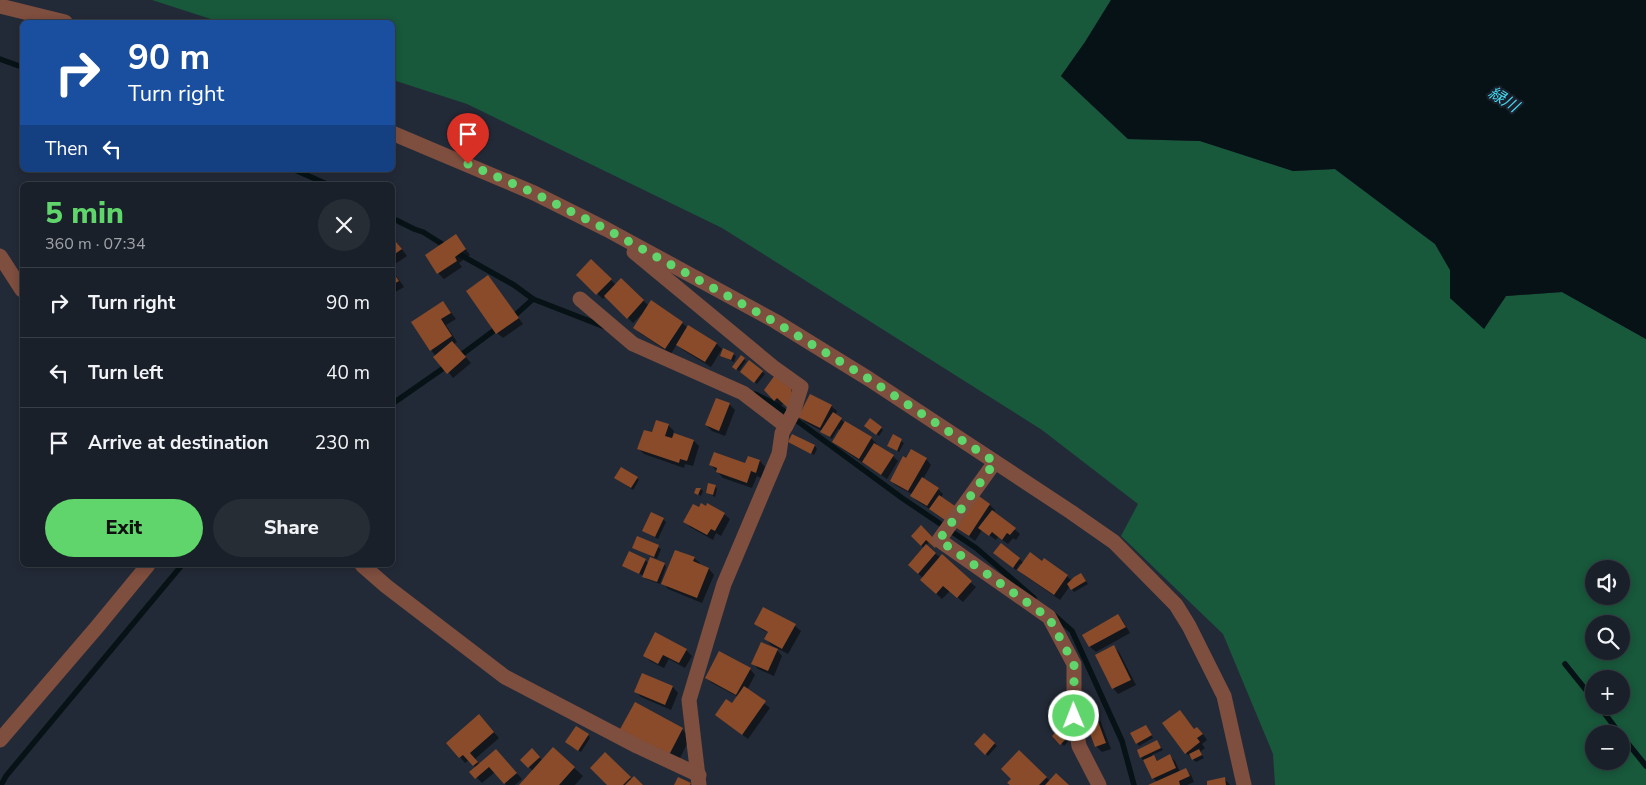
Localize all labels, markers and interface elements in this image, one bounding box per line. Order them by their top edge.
text: 90 m [128,34,210,81]
icon: right [45,40,110,105]
text: Turn right [128,79,224,109]
water label: 緑川 [1484,82,1525,119]
pin [447,113,489,164]
icon: arrive [454,120,482,148]
icon: left [98,135,126,163]
text: Then [45,136,88,162]
text: 5 min [45,193,124,234]
button: close [318,199,370,251]
text: 360 m · 07:34 [45,233,146,255]
icon: right [45,289,73,317]
text: Turn right [88,290,175,316]
text: 90 m [326,290,370,316]
icon: left [45,359,73,387]
text: Turn left [88,360,163,386]
text: 40 m [326,360,370,386]
icon: arrive [45,429,73,457]
text: Arrive at destination [88,430,269,456]
text: 230 m [315,430,370,456]
button: Exit [45,499,203,557]
button: Share [213,499,370,557]
map controls [1585,560,1630,770]
button: sound [1585,560,1630,605]
button: search [1585,615,1630,660]
button: + [1585,670,1630,715]
position arrow [1047,689,1099,741]
button: − [1585,725,1630,770]

